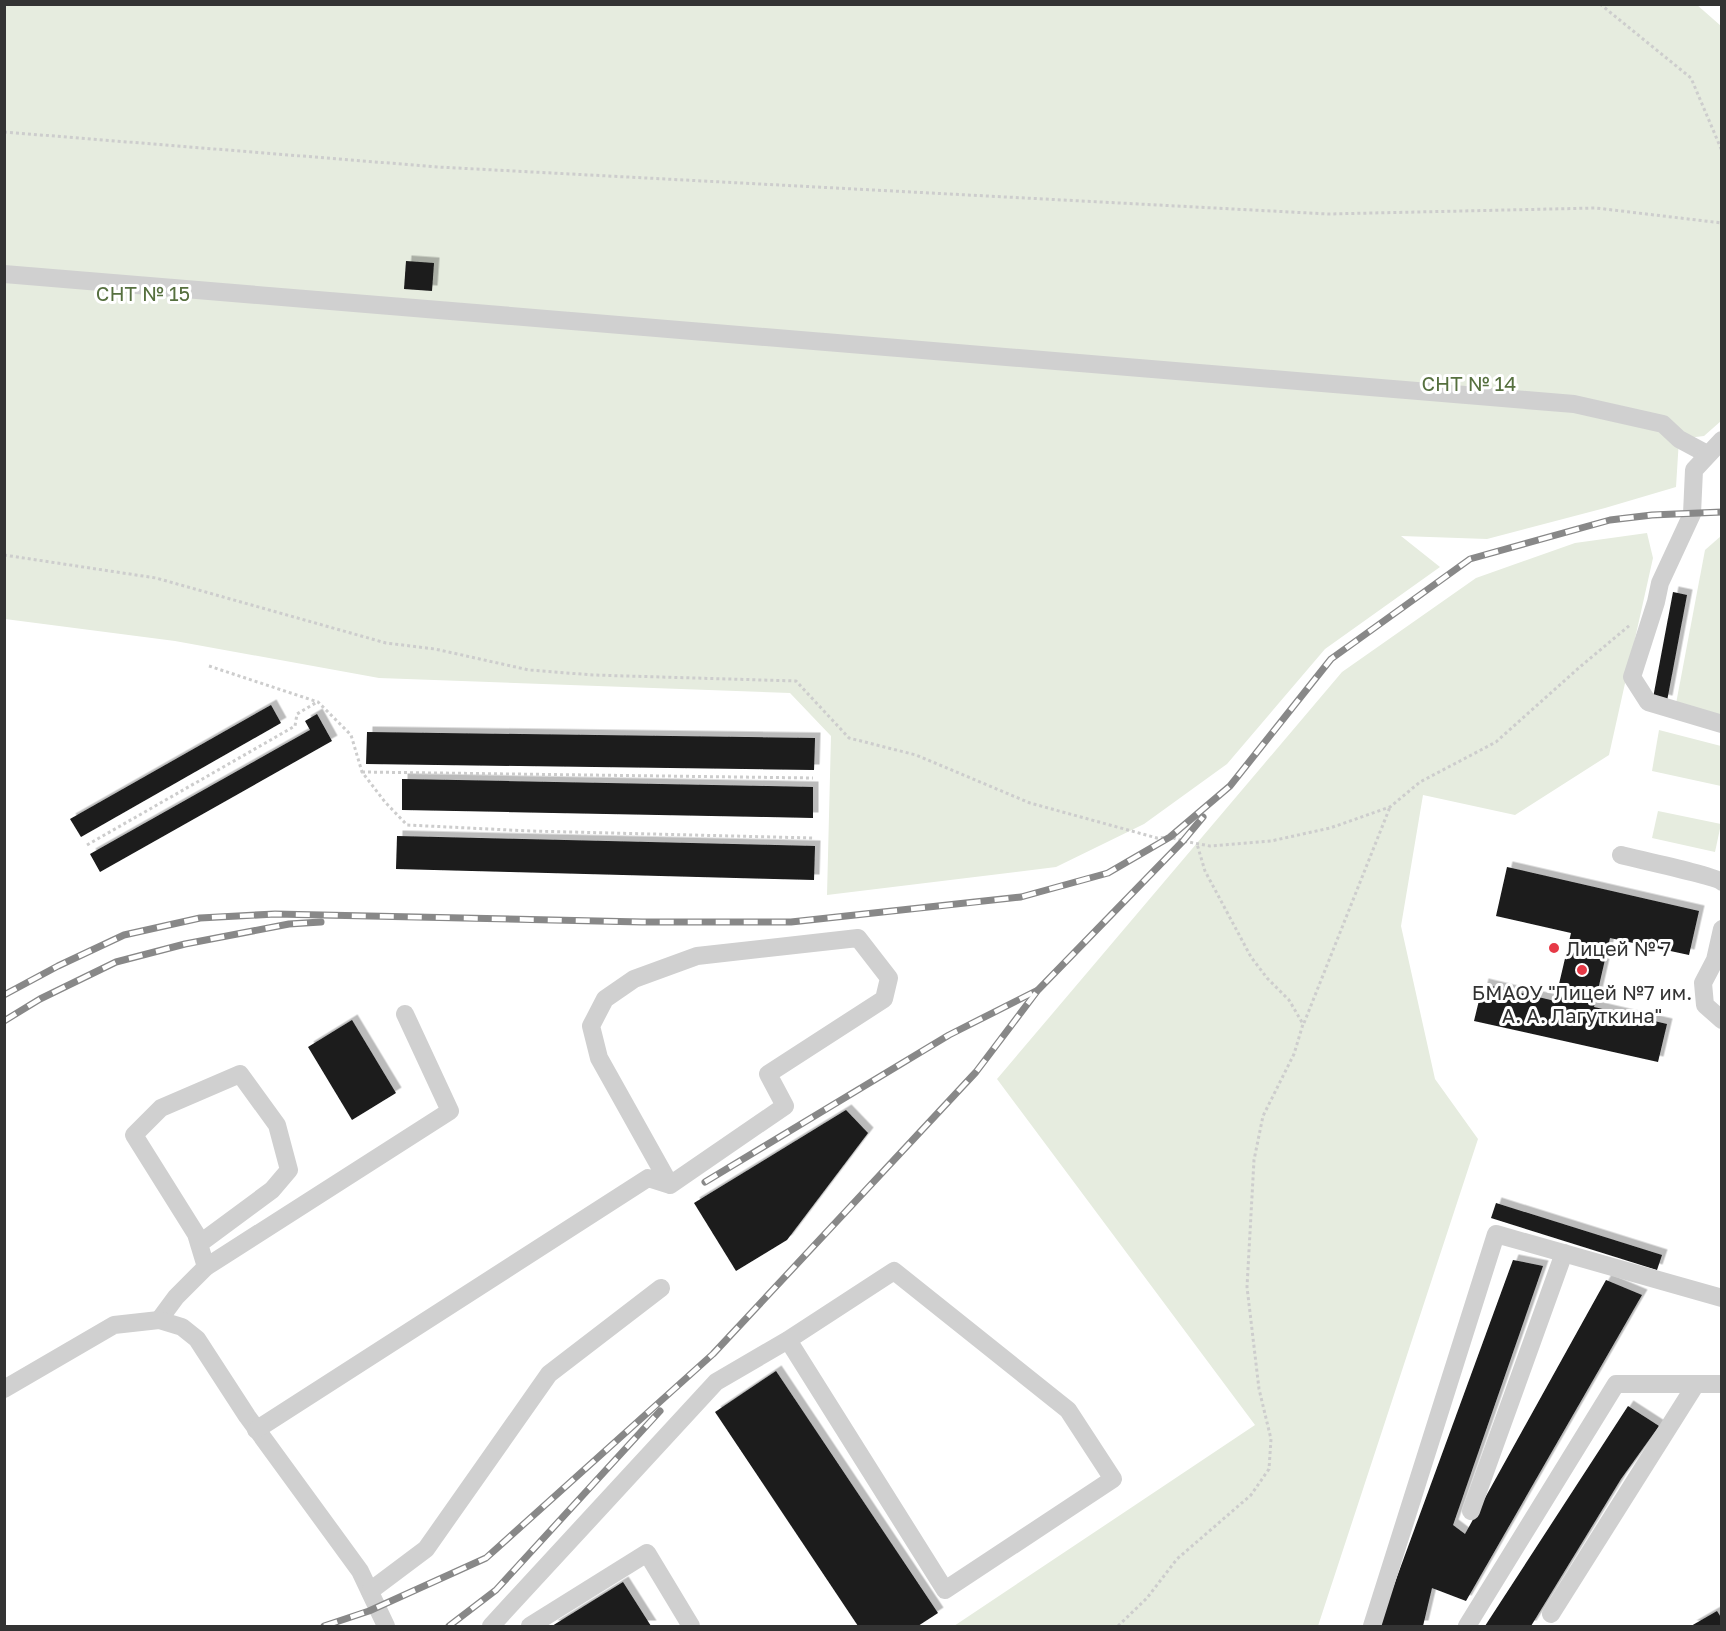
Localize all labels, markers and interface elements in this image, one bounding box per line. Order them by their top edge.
park label: СНТ № 15 [96,281,190,305]
park label: СНТ № 14 [1422,371,1517,395]
place label: Лицей № 7 [1566,936,1671,960]
marker: Лицей № 7 [1547,941,1561,955]
marker: БМАОУ "Лицей №7 им. А. А. Лагуткина" [1575,963,1589,977]
place label: БМАОУ "Лицей №7 им. А. А. Лагуткина" [1472,980,1692,1027]

